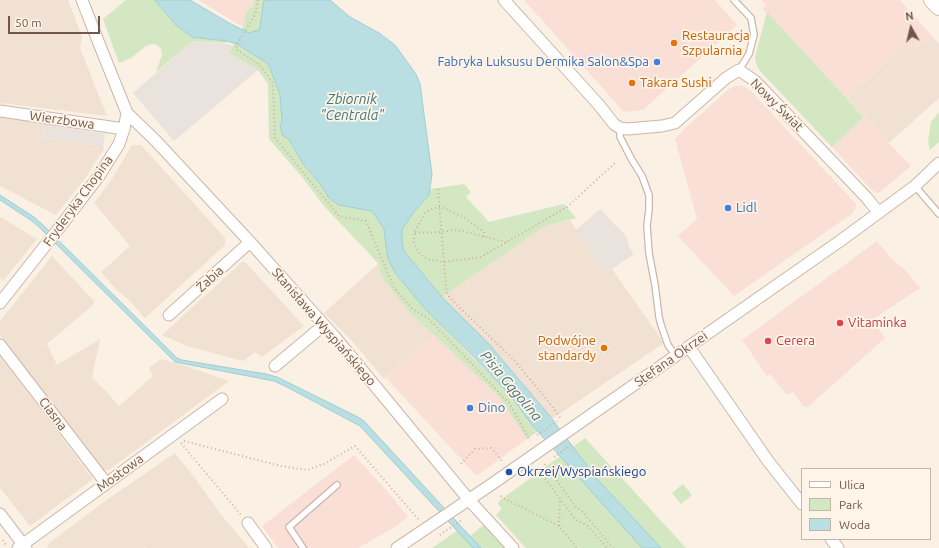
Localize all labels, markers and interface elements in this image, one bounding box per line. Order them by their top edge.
scale bar [10,8,102,34]
north arrow [891,8,931,48]
text: N [904,10,914,23]
text: 50 m [15,16,42,29]
place label: Restauracja Szpularnia [682,28,750,59]
marker: Restauracja Szpularnia [669,38,679,48]
place label: Fabryka Luksusu Dermika Salon&Spa [438,54,649,70]
marker: Fabryka Luksusu Dermika Salon&Spa [652,57,662,67]
place label: Takara Sushi [640,75,712,91]
street label: Nowy Świat [747,75,807,135]
marker: Takara Sushi [627,78,637,88]
water label: Zbiornik "Centrala" [320,91,384,124]
street label: Wierzbowa [28,108,96,132]
street label: Fryderyka Chopina [40,153,116,249]
place label: Lidl [736,200,757,216]
marker: Lidl [723,203,733,213]
street label: Żabia [193,263,227,295]
street label: Stanisława Wyspiańskiego [269,265,379,389]
place label: Vitaminka [848,315,907,331]
marker: Vitaminka [835,318,845,328]
street label: Stefana Okrzei [631,328,711,390]
place label: Podwójne standardy [538,333,596,364]
place label: Cerera [776,333,815,349]
marker: Cerera [763,336,773,346]
marker: Podwójne standardy [599,343,609,353]
water label: Pisia Gągolina [477,347,545,425]
street label: Ciasna [35,394,71,434]
place label: Dino [478,400,505,416]
marker: Dino [465,403,475,413]
street label: Mostowa [94,451,146,495]
place label: Okrzei/Wyspiańskiego [517,464,646,480]
marker: Okrzei/Wyspiańskiego [504,467,514,477]
legend [801,468,931,540]
text: Ulica [839,478,865,491]
text: Park [839,498,863,511]
text: Woda [839,518,870,531]

